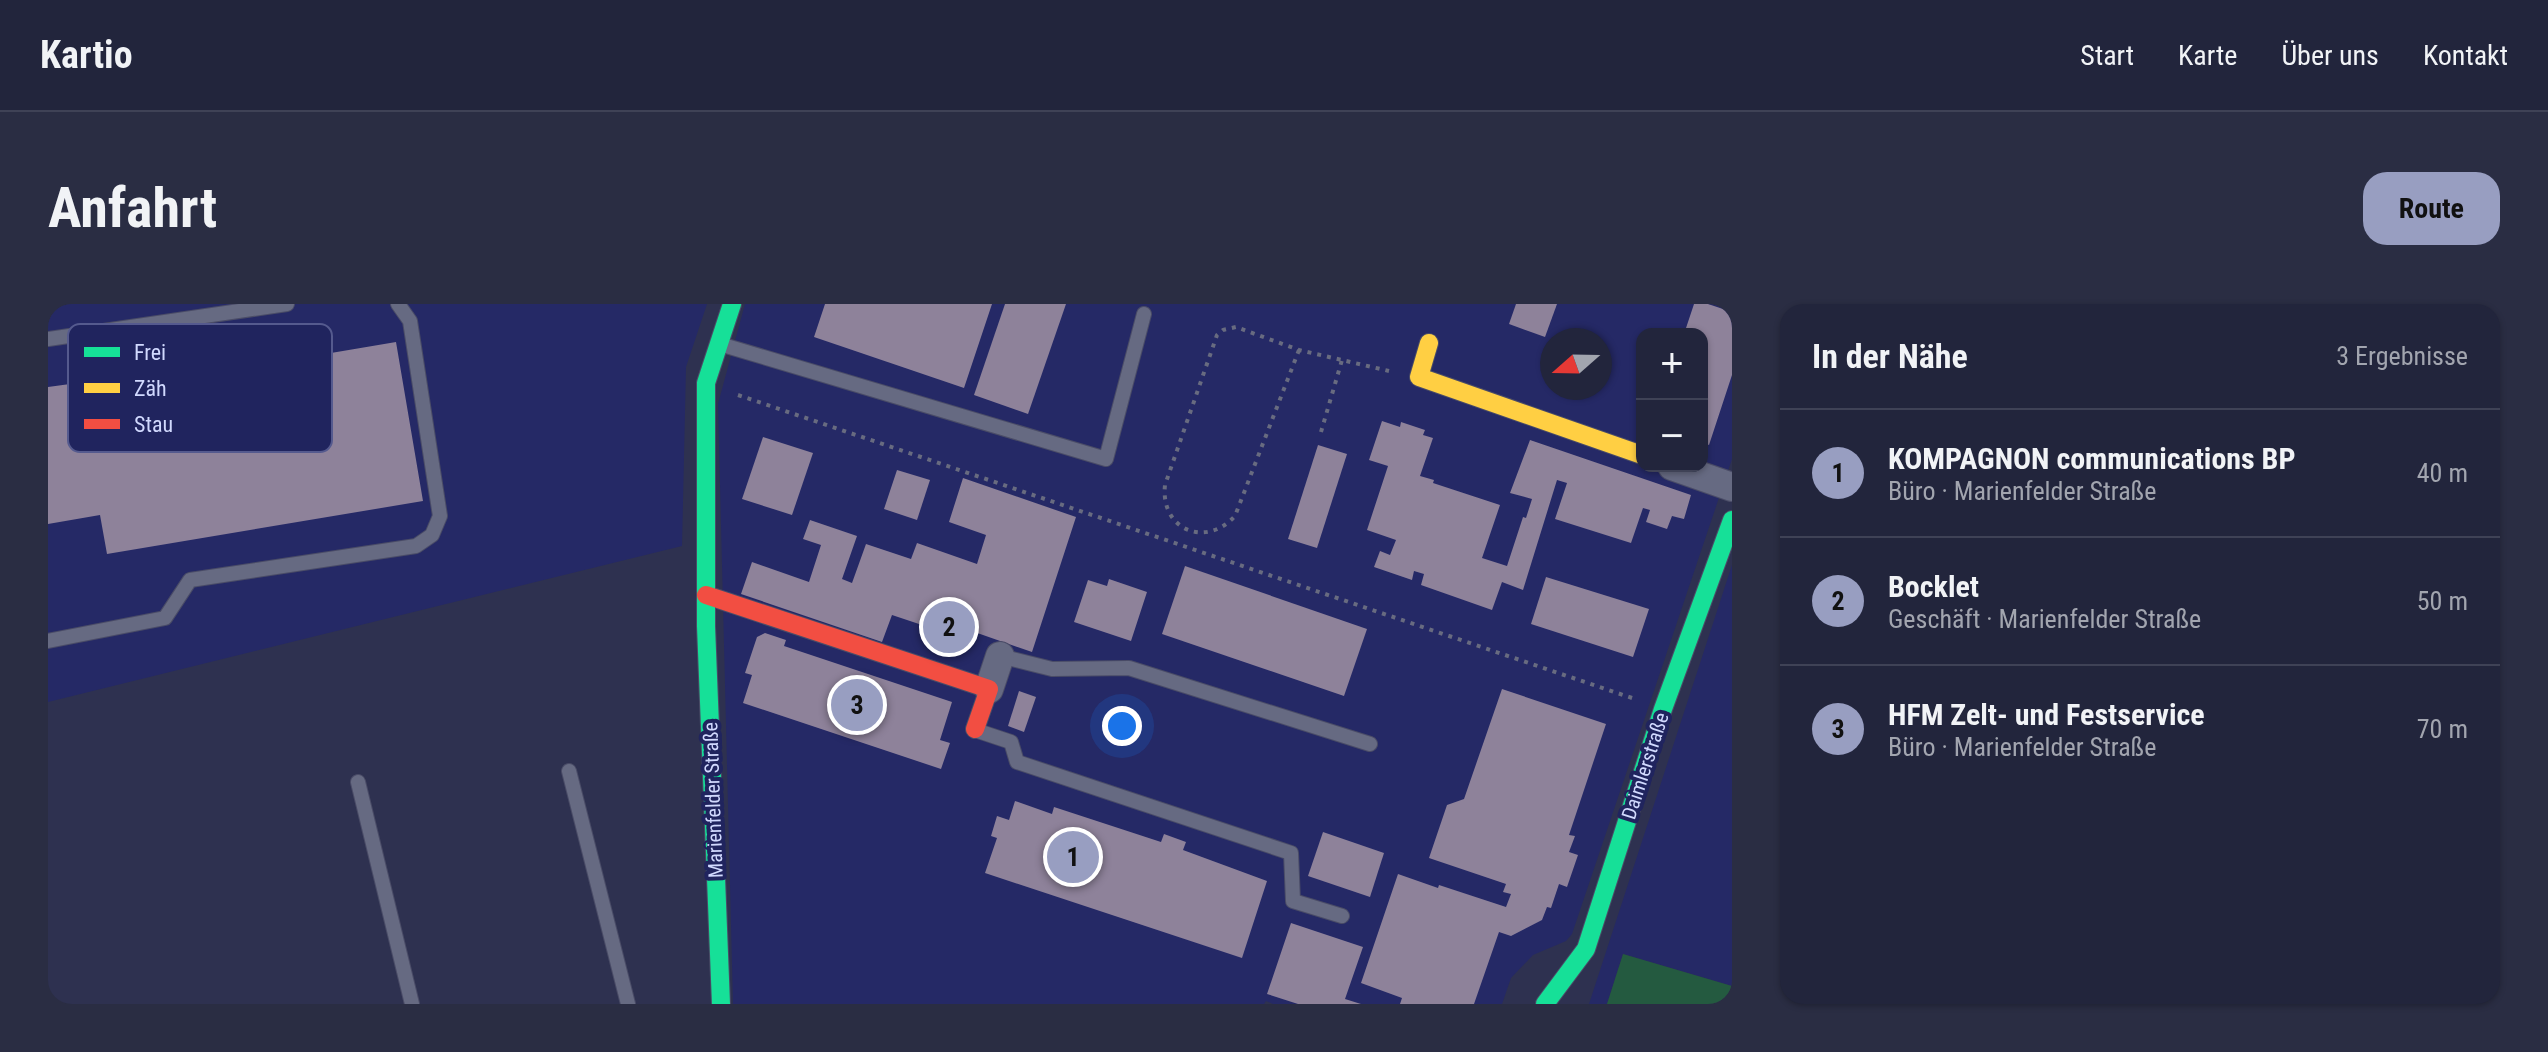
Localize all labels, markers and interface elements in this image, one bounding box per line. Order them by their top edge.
text: Kartio [40,33,133,77]
text: Start [2080,39,2134,72]
text: Karte [2178,39,2237,72]
text: Über uns [2281,39,2379,72]
text: Kontakt [2423,39,2508,72]
button: Route [2363,172,2500,245]
text: Anfahrt [48,175,217,241]
legend [68,324,332,452]
north arrow [1540,328,1612,400]
map controls [1636,328,1708,472]
button: + [1636,328,1708,400]
text: In der Nähe [1812,336,1968,376]
text: Frei [134,340,166,365]
text: 3 Ergebnisse [2336,341,2468,371]
text: Zäh [134,376,167,401]
button: − [1636,400,1708,472]
text: Stau [134,412,173,437]
text: KOMPAGNON communications BP [1888,441,2296,476]
text: 1 [1831,458,1845,488]
text: 40 m [2417,458,2468,488]
text: Büro · Marienfelder Straße [1888,476,2156,506]
text: Bocklet [1888,569,1979,604]
text: 2 [1831,586,1845,616]
text: 50 m [2417,586,2468,616]
pin: 2 [923,597,975,657]
text: Geschäft · Marienfelder Straße [1888,604,2201,634]
pin: 3 [831,675,883,735]
text: HFM Zelt- und Festservice [1888,697,2205,732]
your location [1102,706,1142,746]
street label: Daimlerstraße [1616,710,1674,822]
text: 3 [1831,714,1845,744]
text: 70 m [2417,714,2468,744]
street label: Marienfelder Straße [698,722,728,878]
text: Büro · Marienfelder Straße [1888,732,2156,762]
pin: 1 [1047,827,1099,887]

